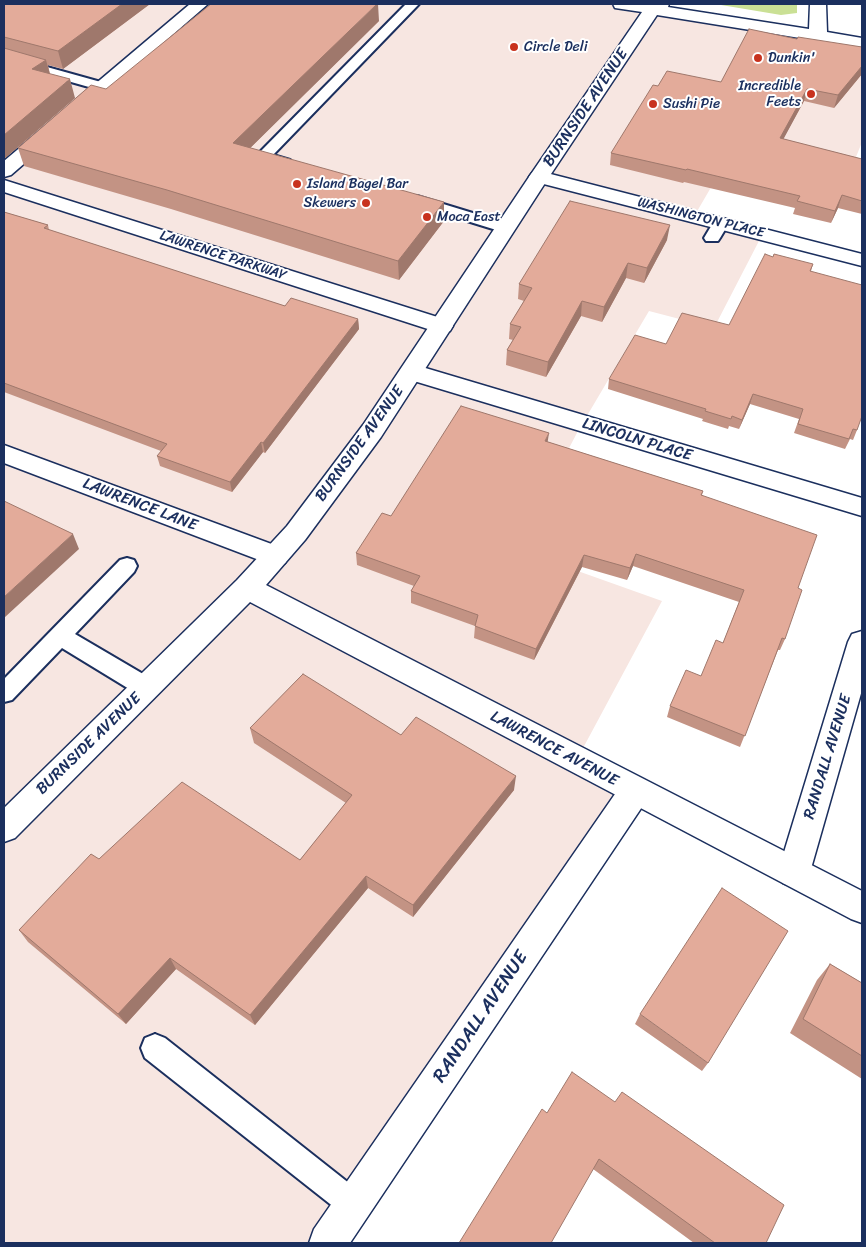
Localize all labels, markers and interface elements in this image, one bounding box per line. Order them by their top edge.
place label: Circle Deli [524,39,588,55]
marker: Circle Deli [508,41,520,53]
street label: BURNSIDE AVENUE [539,45,633,171]
place label: Dunkin' [768,50,816,66]
marker: Dunkin' [752,52,764,64]
place label: Incredible Feets [739,78,801,110]
marker: Incredible Feets [805,88,817,100]
place label: Sushi Pie [663,96,720,112]
marker: Sushi Pie [647,98,659,110]
place label: Island Bagel Bar [307,176,408,192]
marker: Island Bagel Bar [291,178,303,190]
street label: WASHINGTON PLACE [636,194,766,242]
place label: Skewers [304,195,356,211]
marker: Skewers [360,197,372,209]
place label: Moca East [437,209,501,225]
marker: Moca East [421,211,433,223]
street label: LAWRENCE PARKWAY [157,228,289,284]
street label: BURNSIDE AVENUE [312,382,408,506]
street label: LINCOLN PLACE [580,414,694,466]
street label: LAWRENCE LANE [80,474,200,536]
street label: BURNSIDE AVENUE [33,689,145,799]
street label: RANDALL AVENUE [800,692,856,822]
street label: LAWRENCE AVENUE [487,707,621,791]
street label: RANDALL AVENUE [429,947,533,1087]

